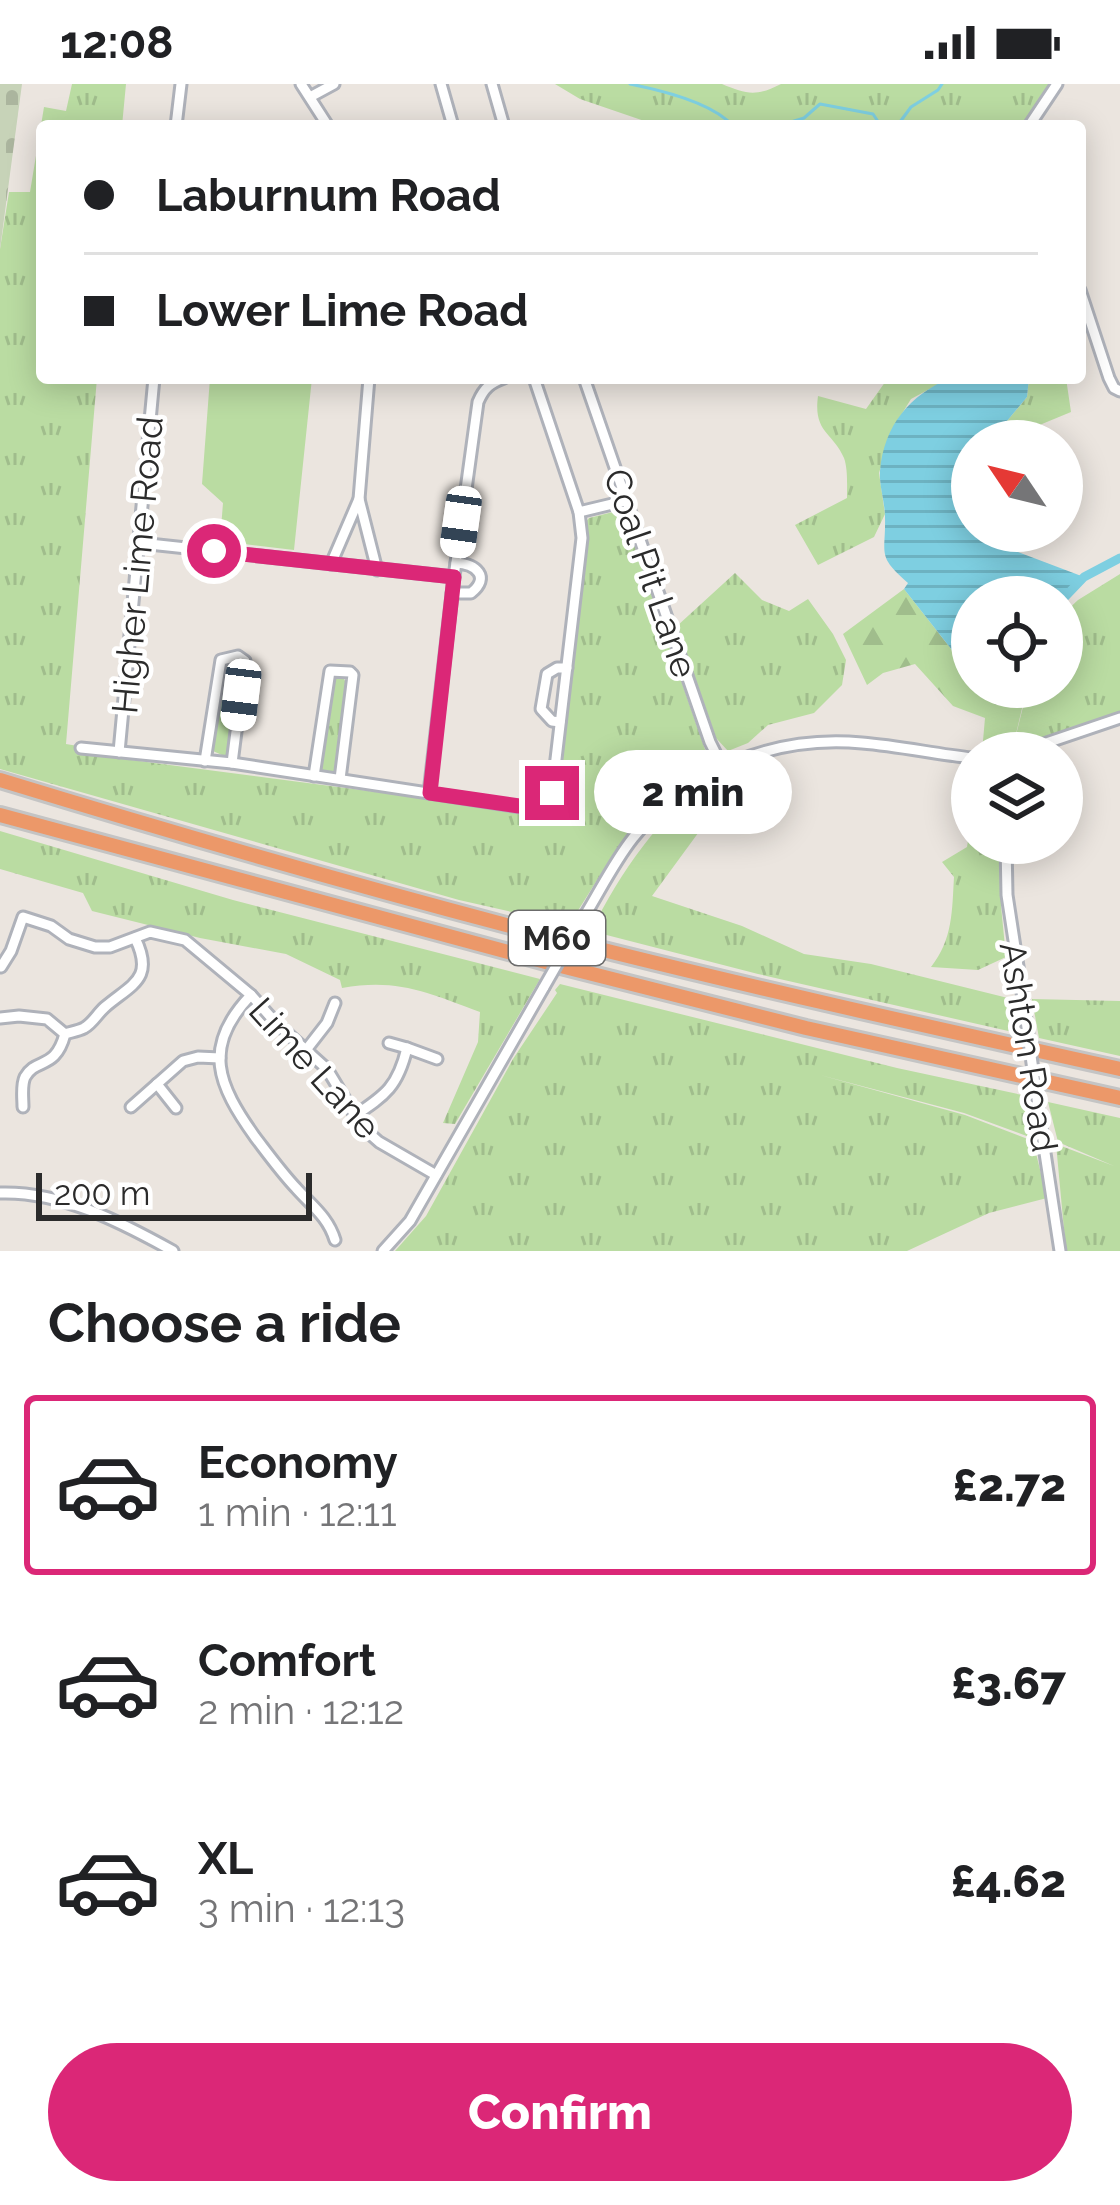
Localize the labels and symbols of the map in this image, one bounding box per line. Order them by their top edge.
street label: Higher Lime Road [103,415,171,715]
north arrow [951,420,1083,552]
street label: Coal Pit Lane [596,463,706,683]
car [438,484,484,560]
route start [187,524,241,578]
car [219,657,263,733]
callout: 2 min [594,751,792,835]
route end [525,766,579,820]
road number: M60 [509,911,605,965]
street label: Ashton Road [992,939,1066,1155]
street label: Lime Lane [241,989,389,1147]
scale bar [36,1167,312,1220]

